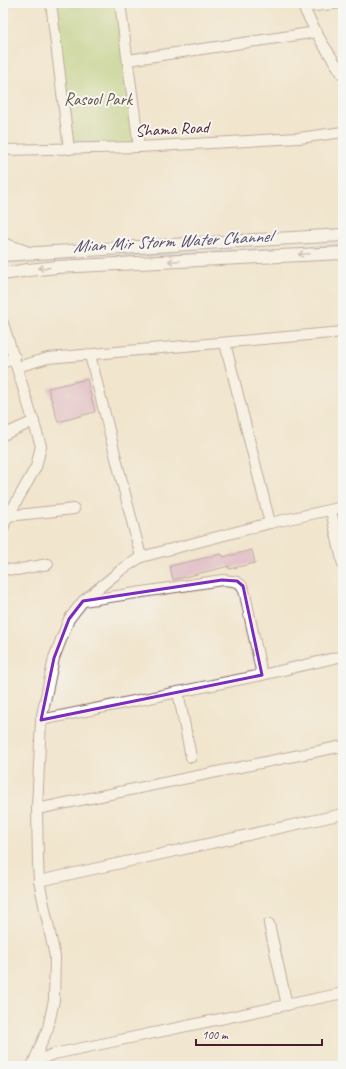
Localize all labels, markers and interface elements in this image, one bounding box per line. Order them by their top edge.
park label: Rasool Park [64,89,134,110]
street label: Shama Road [135,116,212,141]
water label: Mian Mir Storm Water Channel [72,225,278,257]
one-way arrow [298,251,311,258]
one-way arrow [168,258,181,265]
one-way arrow [38,265,51,272]
scale bar [196,1021,322,1047]
text: 100 m [202,1027,229,1043]

